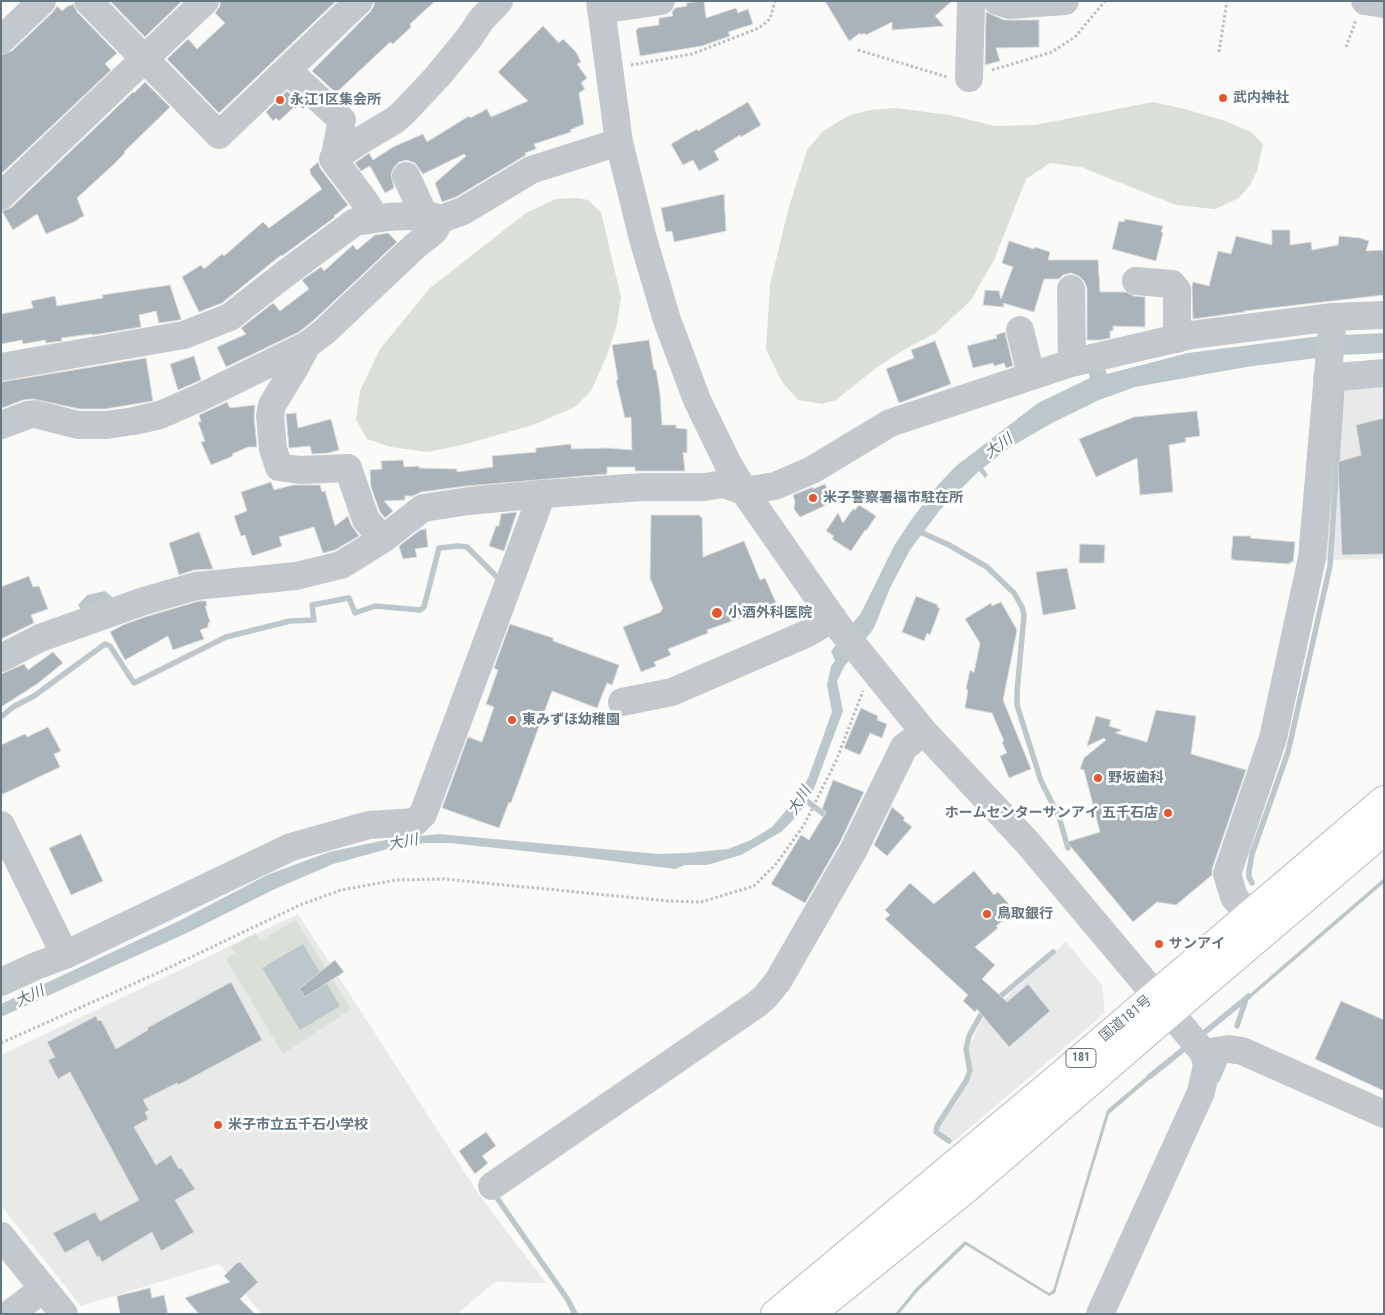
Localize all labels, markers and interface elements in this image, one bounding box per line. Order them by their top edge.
place label: 武内神社 [1233,90,1289,106]
place label: 永江1区集会所 [290,92,381,108]
marker: 武内神社 [1217,92,1229,104]
marker: 永江1区集会所 [274,94,286,106]
water label: 大川 [982,431,1016,463]
place label: 米子警察署福市駐在所 [823,490,963,506]
marker: 米子警察署福市駐在所 [807,492,819,504]
place label: 小酒外科医院 [728,605,812,621]
marker: 小酒外科医院 [710,606,724,620]
place label: 東みずほ幼稚園 [522,712,620,728]
marker: 東みずほ幼稚園 [506,714,518,726]
place label: 野坂歯科 [1108,770,1164,786]
marker: 野坂歯科 [1092,772,1104,784]
water label: 大川 [784,784,816,818]
place label: ホームセンターサンアイ 五千石店 [945,805,1158,821]
marker: ホームセンターサンアイ 五千石店 [1162,807,1174,819]
water label: 大川 [387,831,419,855]
place label: 鳥取銀行 [997,906,1053,922]
marker: 鳥取銀行 [981,908,993,920]
place label: サンアイ [1169,936,1225,952]
marker: サンアイ [1153,938,1165,950]
water label: 大川 [13,983,47,1011]
street label: 国道181号 [1097,992,1155,1046]
road number: 181 [1066,1048,1096,1068]
place label: 米子市立五千石小学校 [228,1117,368,1133]
marker: 米子市立五千石小学校 [212,1119,224,1131]

